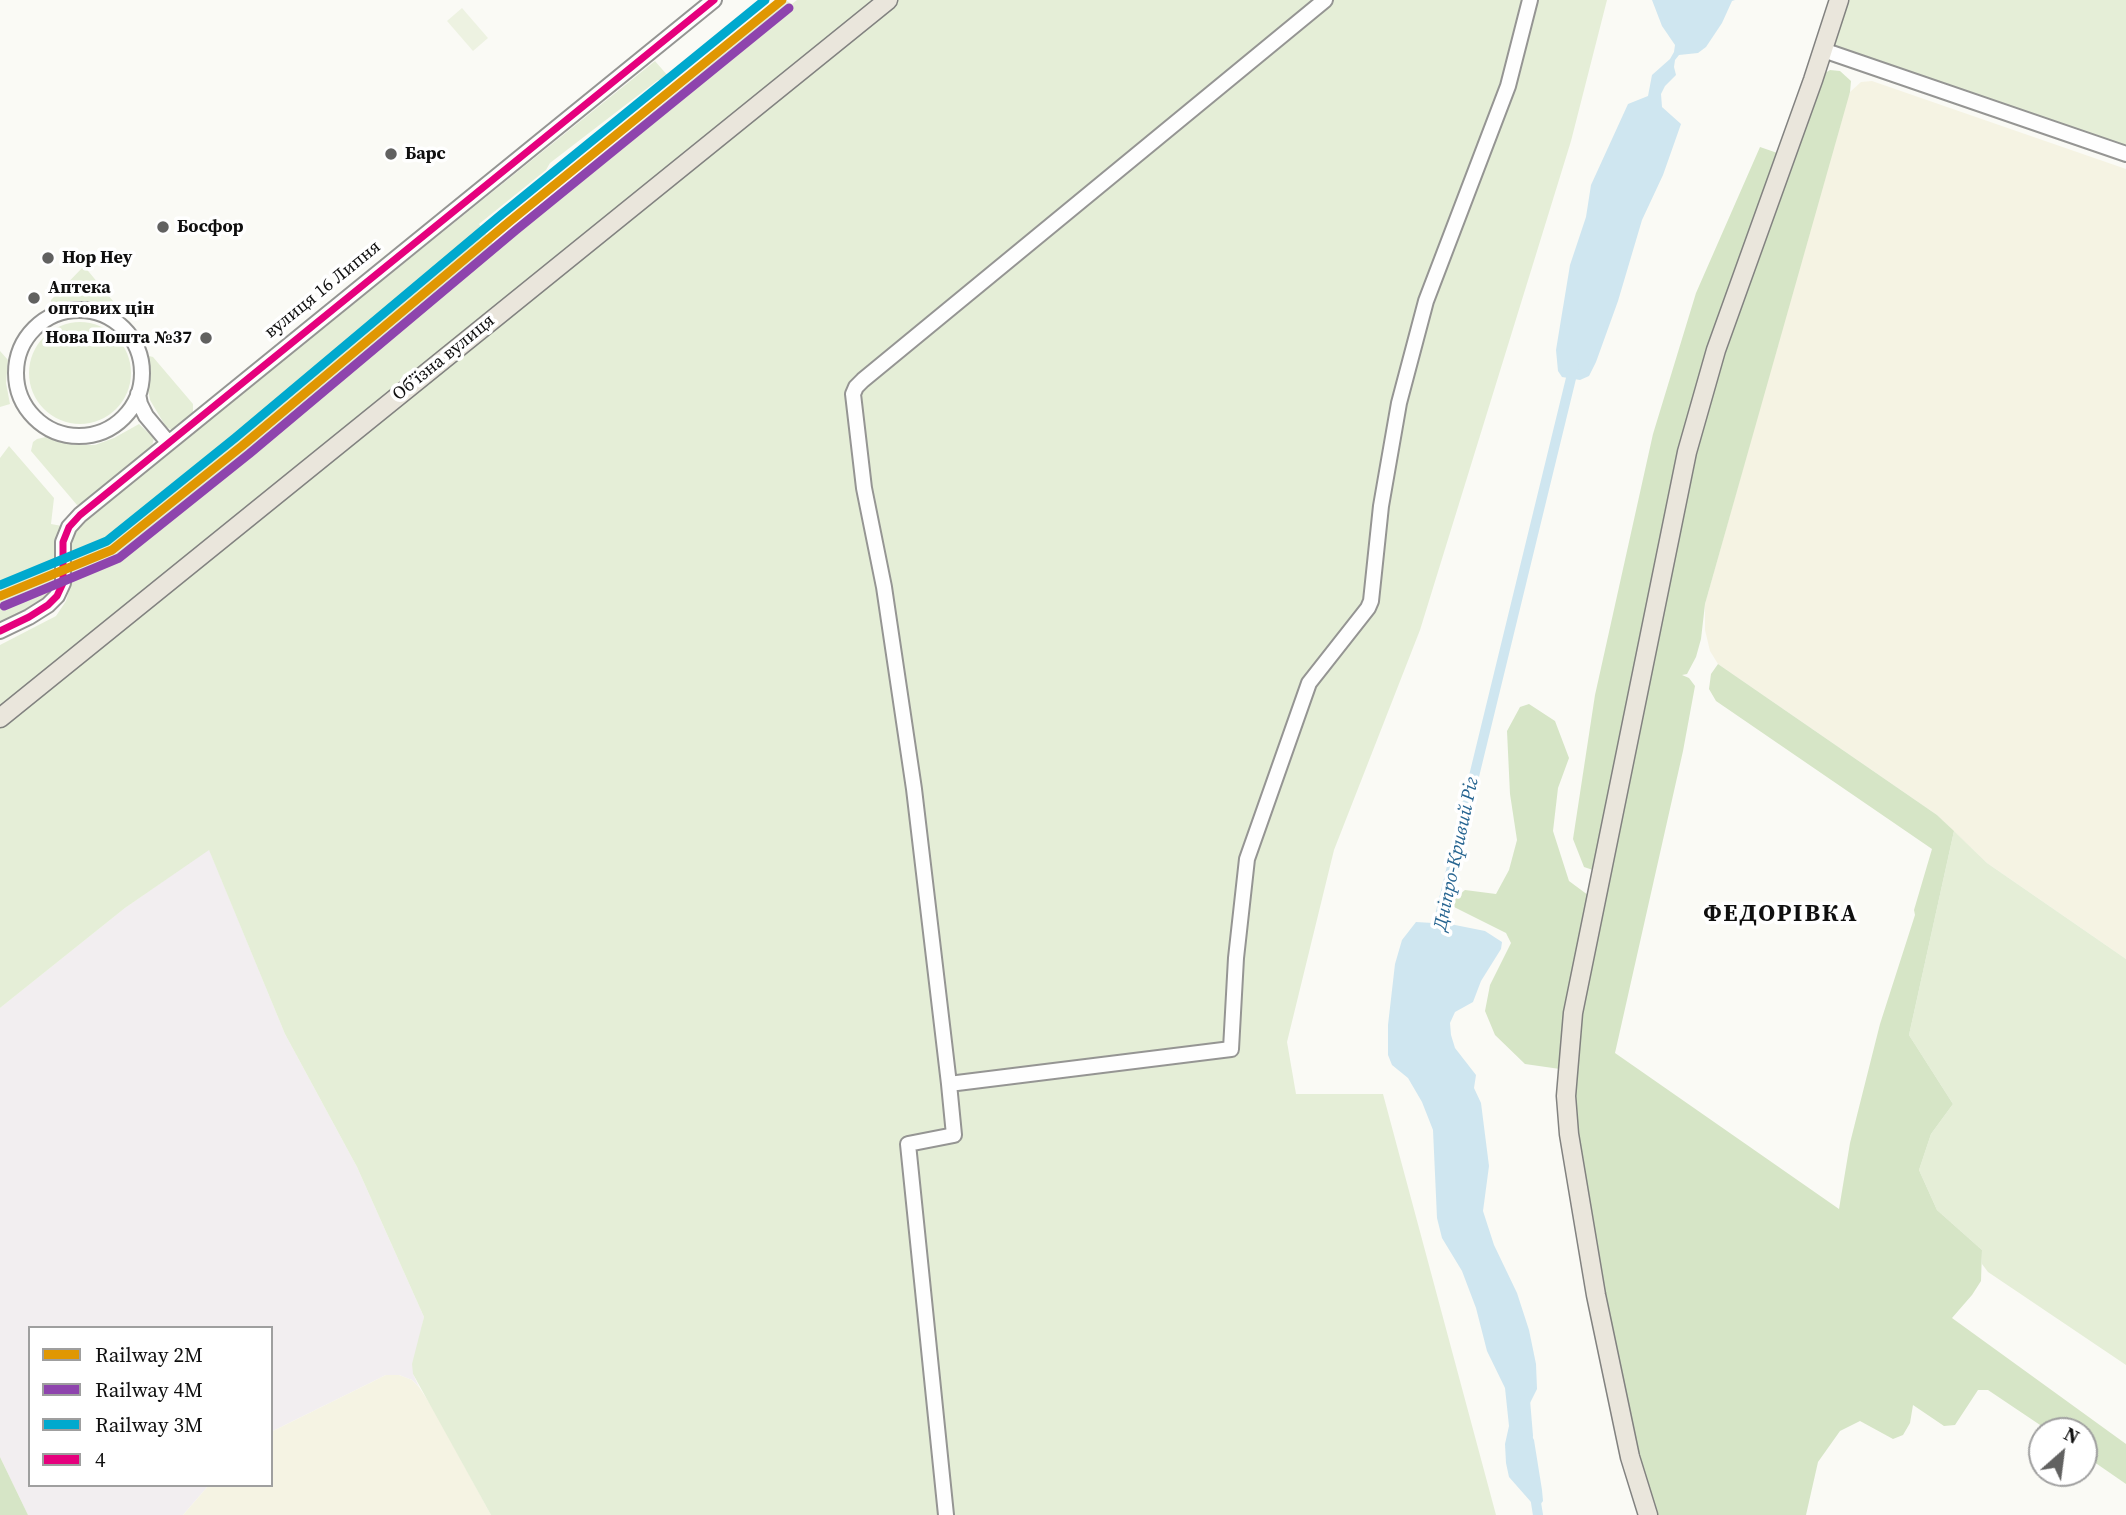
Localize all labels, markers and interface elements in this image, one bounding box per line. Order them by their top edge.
place label: Барс [405,143,446,165]
marker: Барс [383,146,399,162]
place label: Босфор [177,216,243,238]
marker: Босфор [155,219,171,235]
street label: вулиця 16 Липня [261,237,385,343]
place label: Hop Hey [62,247,132,269]
marker: Hop Hey [40,250,56,266]
place label: Аптека оптових цін [48,277,154,320]
marker: Аптека оптових цін [26,290,42,306]
street label: Обʼїзна вулиця [389,310,499,406]
place label: Нова Пошта №37 [45,327,192,349]
marker: Нова Пошта №37 [198,330,214,346]
water label: Дніпро-Кривий Ріг [1430,775,1484,933]
district label: ФЕДОРІВКА [1704,901,1858,929]
legend [28,1326,273,1487]
text: Railway 2М [95,1340,203,1369]
text: Railway 4М [95,1375,203,1404]
text: Railway 3М [95,1410,203,1439]
north arrow [2028,1417,2098,1487]
text: N [2060,1420,2084,1450]
text: 4 [95,1445,106,1474]

